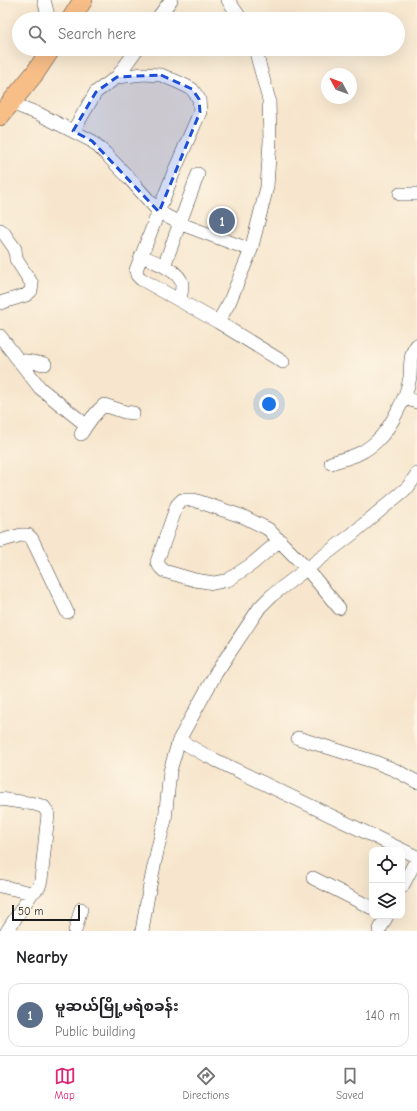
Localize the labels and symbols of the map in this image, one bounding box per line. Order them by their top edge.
north arrow [321,68,357,104]
pin: 1 [209,206,235,236]
your location [259,394,279,414]
scale bar [12,903,80,922]

